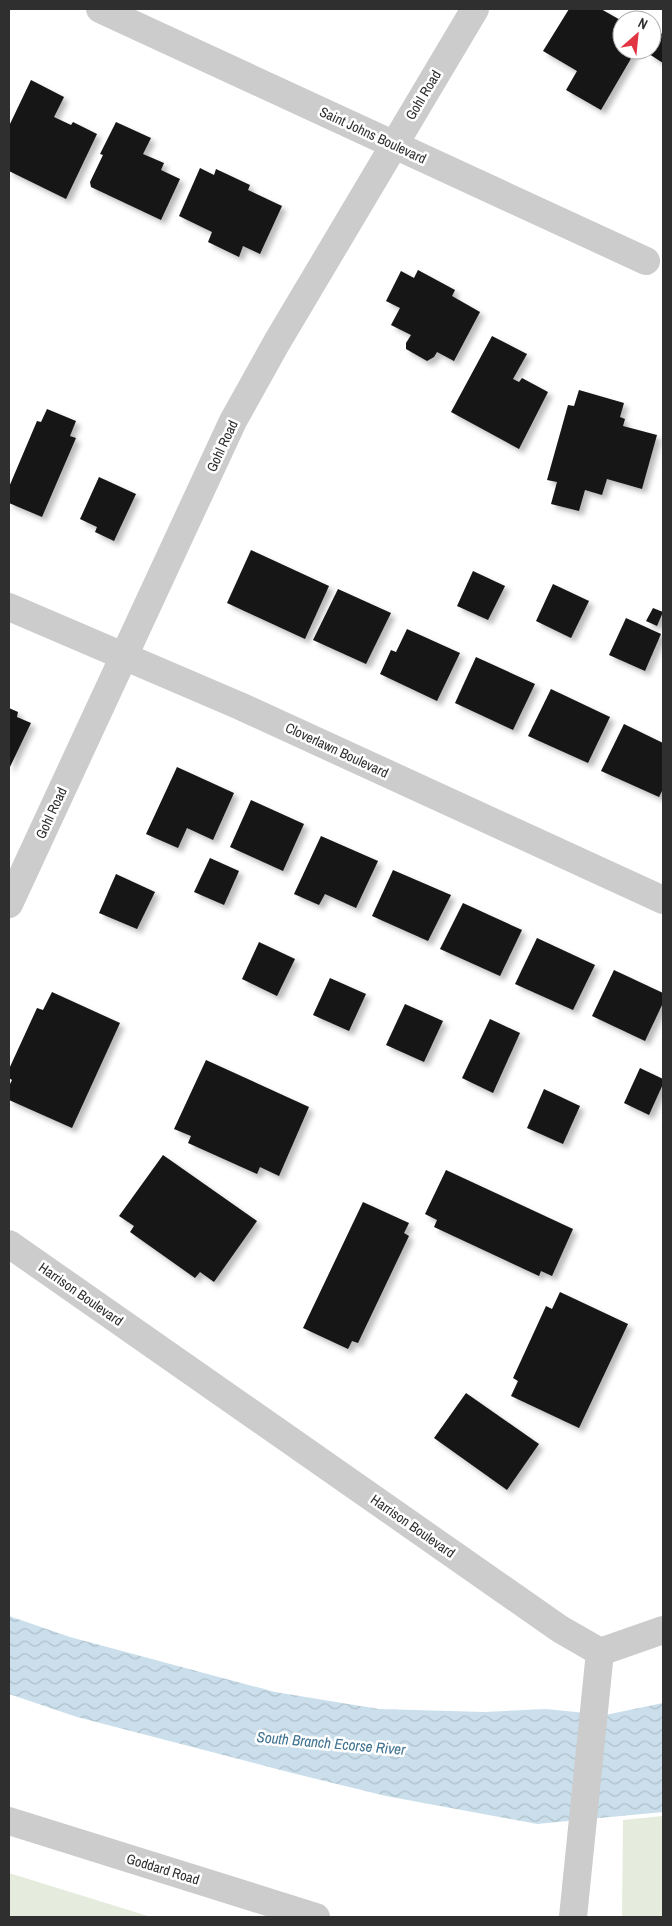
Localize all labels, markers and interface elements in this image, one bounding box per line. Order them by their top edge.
north arrow [612,10,662,60]
text: N [635,14,651,33]
street label: Gohl Road [401,67,445,123]
street label: Saint Johns Boulevard [317,102,429,168]
street label: Gohl Road [202,417,242,475]
street label: Cloverlawn Boulevard [283,718,391,782]
street label: Gohl Road [31,784,71,842]
street label: Harrison Boulevard [35,1258,127,1330]
street label: Harrison Boulevard [367,1490,459,1562]
water label: South Branch Ecorse River [256,1726,407,1760]
street label: Goddard Road [124,1849,202,1889]

